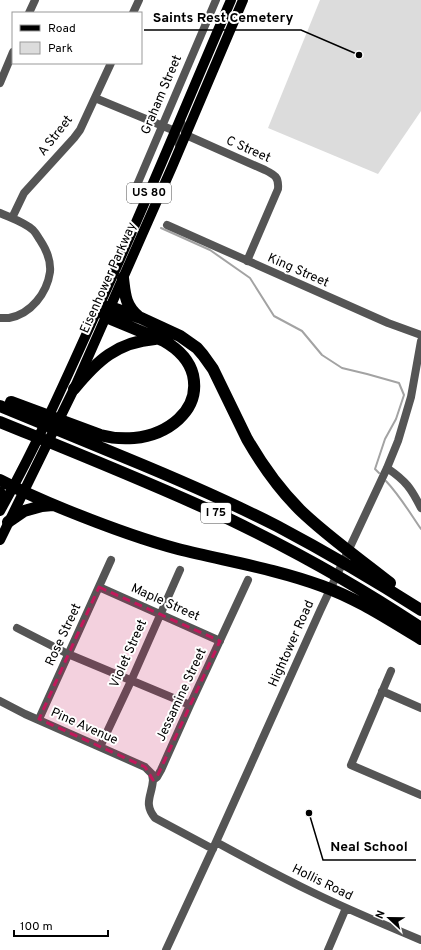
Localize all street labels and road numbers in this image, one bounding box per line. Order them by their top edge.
street label: Graham Street [138,53,186,137]
street label: A Street [35,112,77,160]
street label: C Street [223,133,273,167]
road number: US 80 [127,183,171,203]
street label: Eisenhower Parkway [77,220,141,336]
street label: King Street [265,250,331,292]
road number: I 75 [201,503,231,523]
street label: Maple Street [128,581,202,625]
street label: Hightower Road [266,598,318,690]
street label: Rose Street [43,601,85,669]
street label: Violet Street [107,617,151,691]
street label: Jessamine Street [153,646,211,744]
street label: Pine Avenue [48,705,120,749]
street label: Hollis Road [289,861,355,905]

